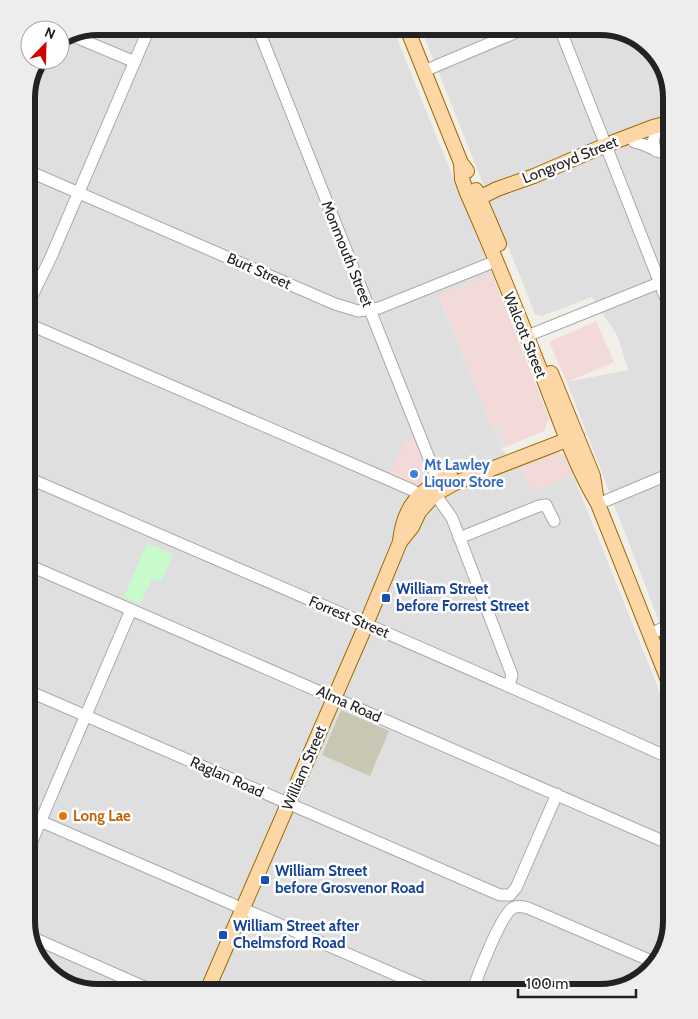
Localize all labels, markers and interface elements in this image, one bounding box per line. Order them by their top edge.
north arrow [20,20,70,70]
text: N [42,23,58,43]
street label: Longroyd Street [519,133,621,187]
street label: Monmouth Street [317,198,377,310]
street label: Burt Street [224,249,294,293]
street label: Walcott Street [500,289,550,381]
place label: Mt Lawley Liquor Store [424,456,504,491]
marker: Mt Lawley Liquor Store [408,468,420,480]
place label: William Street before Forrest Street [396,580,529,615]
street label: Forrest Street [306,592,392,642]
marker: William Street before Forrest Street [380,592,392,604]
street label: Alma Road [314,682,384,726]
street label: William Street [278,723,330,813]
street label: Raglan Road [187,753,267,801]
place label: Long Lae [73,807,131,825]
marker: Long Lae [57,810,69,822]
place label: William Street before Grosvenor Road [275,862,424,897]
marker: William Street before Grosvenor Road [259,874,271,886]
place label: William Street after Chelmsford Road [233,917,359,952]
marker: William Street after Chelmsford Road [217,929,229,941]
scale bar [518,966,636,998]
text: 100 m [526,975,568,993]

